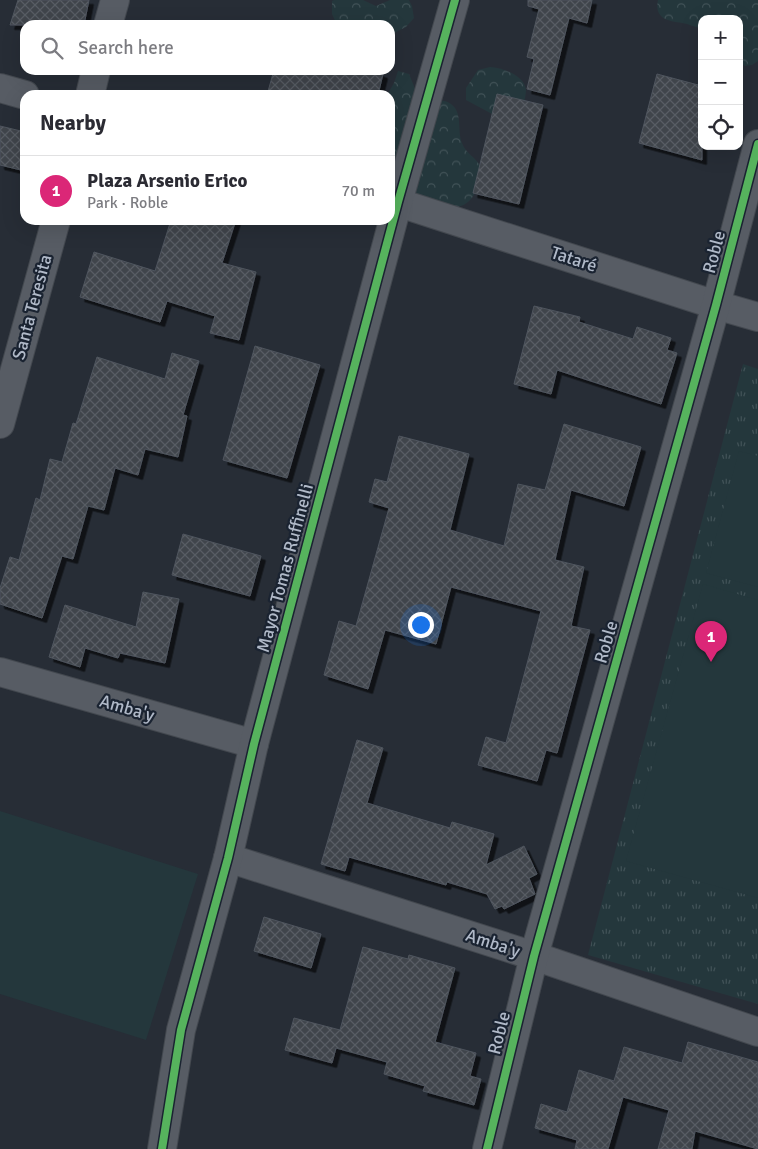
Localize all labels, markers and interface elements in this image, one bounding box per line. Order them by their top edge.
map controls [698,15,743,150]
button: + [698,15,743,60]
search box [20,20,395,75]
icon: search [38,34,66,62]
text: Search here [78,36,174,60]
button: − [698,60,743,105]
button: locate [698,105,743,150]
text: Nearby [40,110,106,136]
text: Plaza Arsenio Erico [87,169,247,193]
text: 1 [52,181,60,201]
text: 70 m [341,181,375,201]
text: Park · Roble [87,193,168,213]
street label: Roble [698,228,730,276]
street label: Tataré [548,241,600,277]
street label: Santa Teresita [7,252,57,362]
street label: Mayor Tomas Ruffinelli [252,481,318,655]
your location [408,612,434,638]
street label: Roble [589,618,623,666]
pin: 1 [695,621,727,662]
street label: Amba'y [97,690,158,726]
street label: Amba'y [463,924,524,962]
street label: Roble [483,1009,515,1057]

